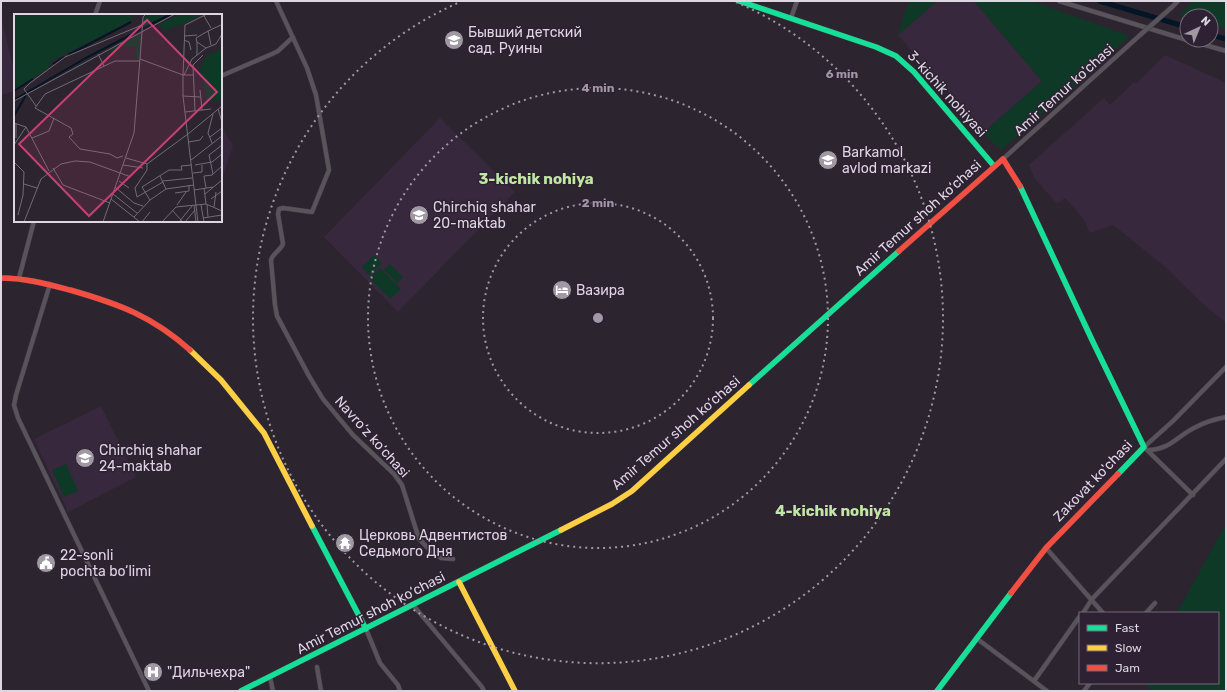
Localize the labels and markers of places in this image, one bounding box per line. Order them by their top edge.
place label: Бывший детский сад. Руины [468,24,582,57]
school or university icon: Бывший детский сад. Руины [443,29,465,51]
place label: Barkamol avlod markazi [842,144,931,177]
school or university icon: Barkamol avlod markazi [817,149,839,171]
place label: Chirchiq shahar 20-maktab [433,199,536,232]
school or university icon: Chirchiq shahar 20-maktab [408,204,430,226]
hotel icon: Вазира [551,279,573,301]
place label: Вазира [576,282,625,299]
centre of rings [591,311,605,325]
place label: Chirchiq shahar 24-maktab [99,442,202,475]
school or university icon: Chirchiq shahar 24-maktab [74,447,96,469]
place label: Церковь Адвентистов Седьмого Дня [359,527,508,560]
temple icon: Церковь Адвентистов Седьмого Дня [334,532,356,554]
place label: 22-sonli pochta bo‘limi [60,547,151,580]
public building icon: 22-sonli pochta bo‘limi [35,552,57,574]
hospital icon: "Дильчехра" [142,661,164,683]
place label: "Дильчехра" [167,664,250,681]

